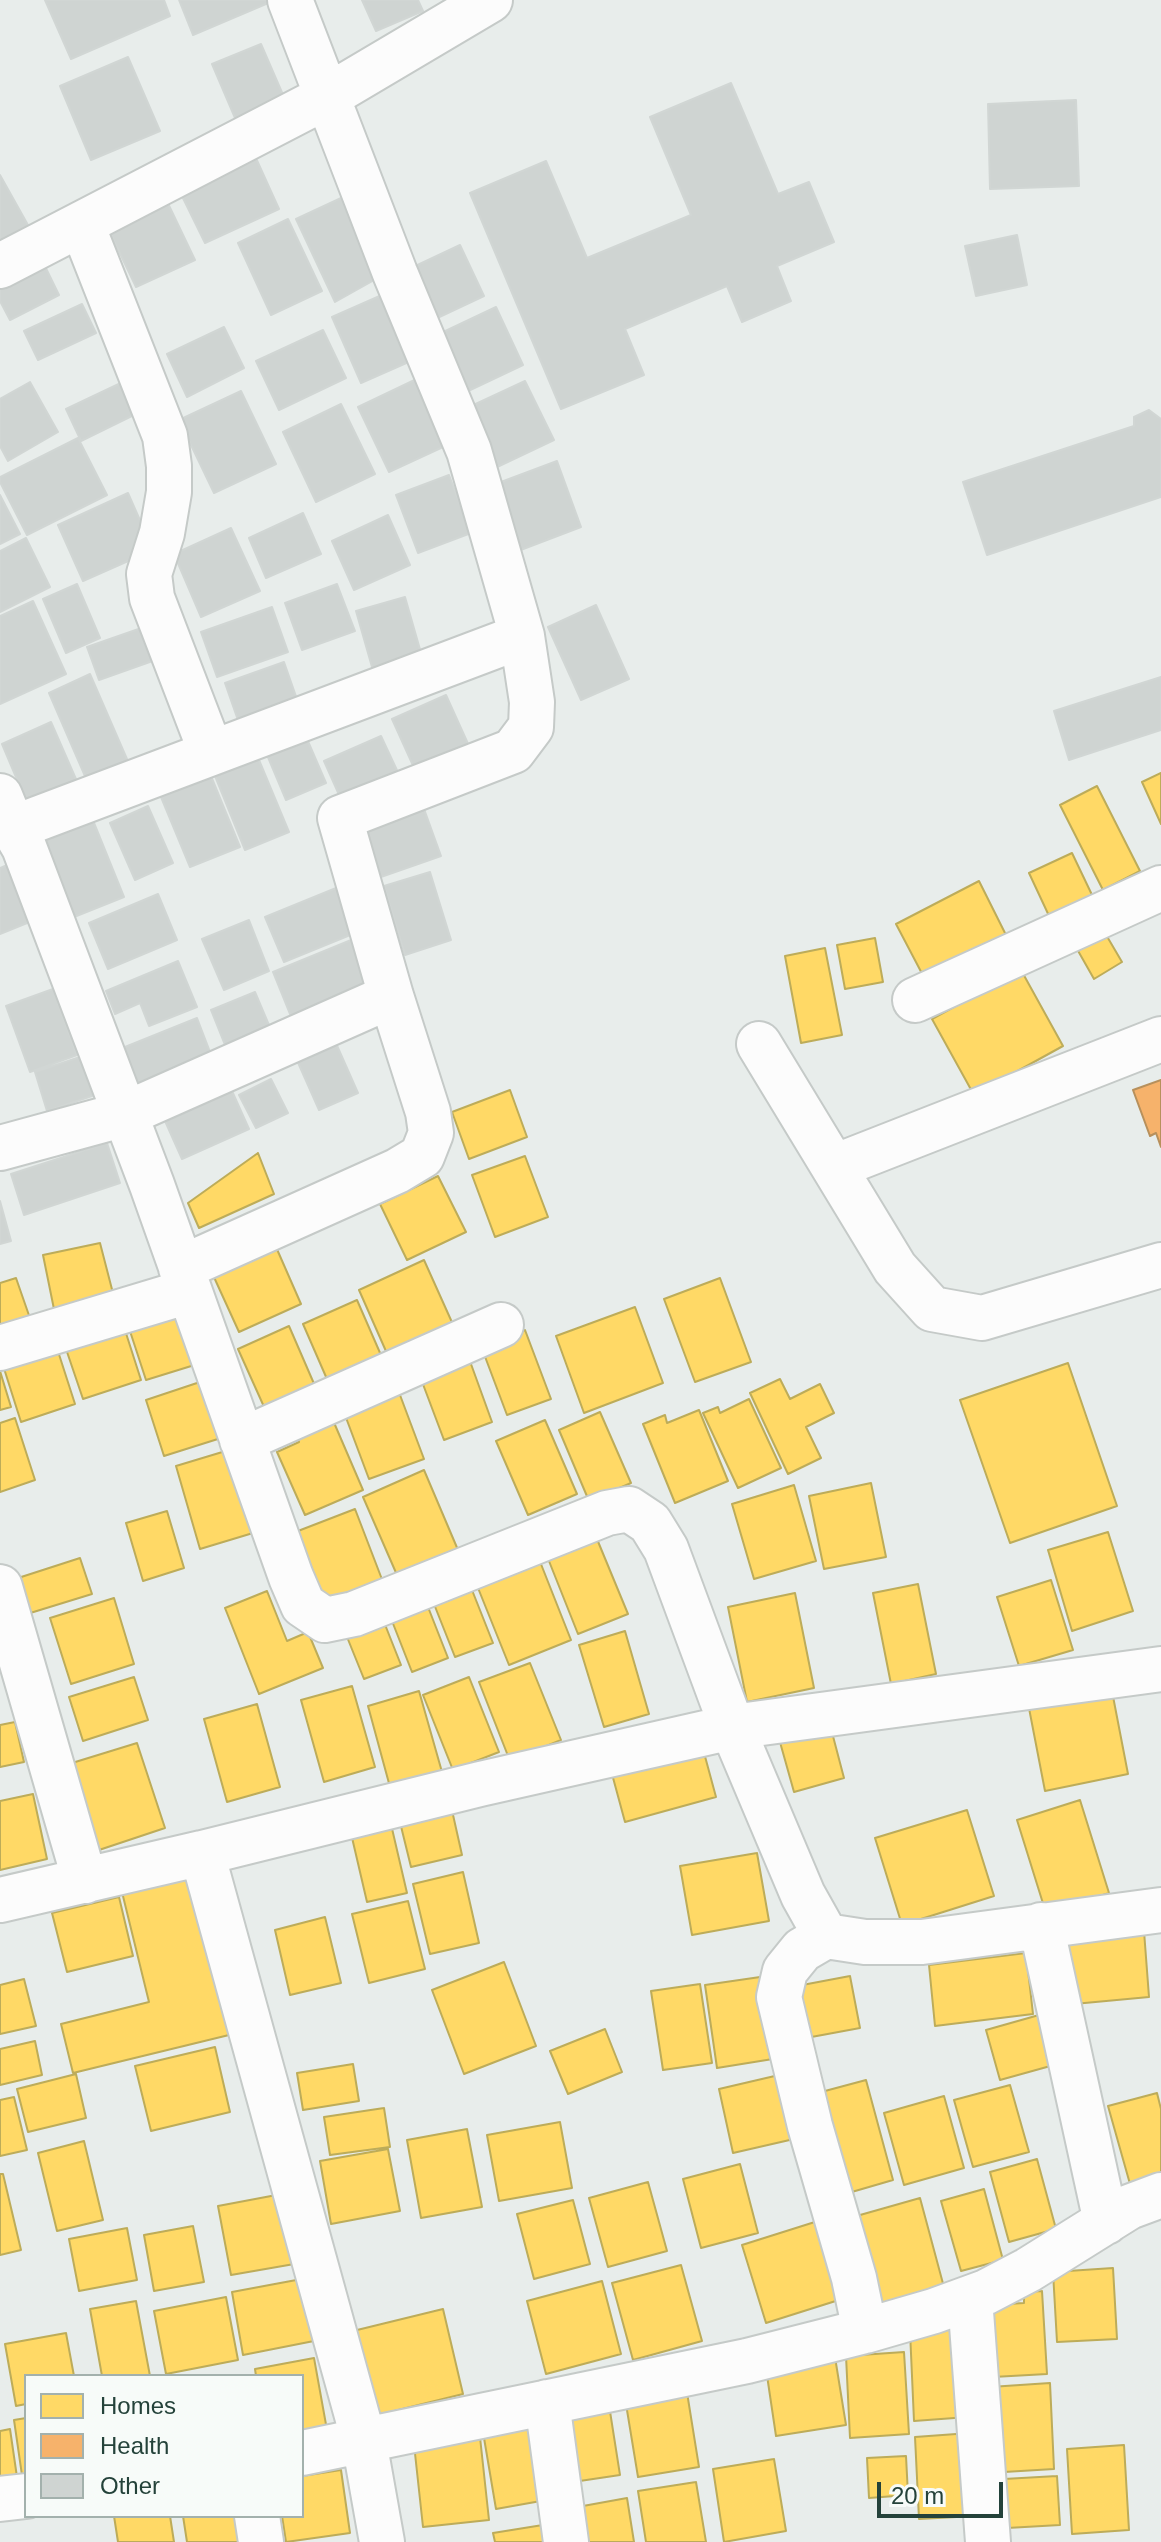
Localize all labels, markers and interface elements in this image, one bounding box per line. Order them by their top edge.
legend [24,2374,304,2518]
text: Homes [100,2392,176,2419]
text: Health [100,2432,169,2459]
scale bar [881,2466,1007,2516]
text: Other [100,2472,160,2499]
text: 20 m [891,2482,944,2509]

